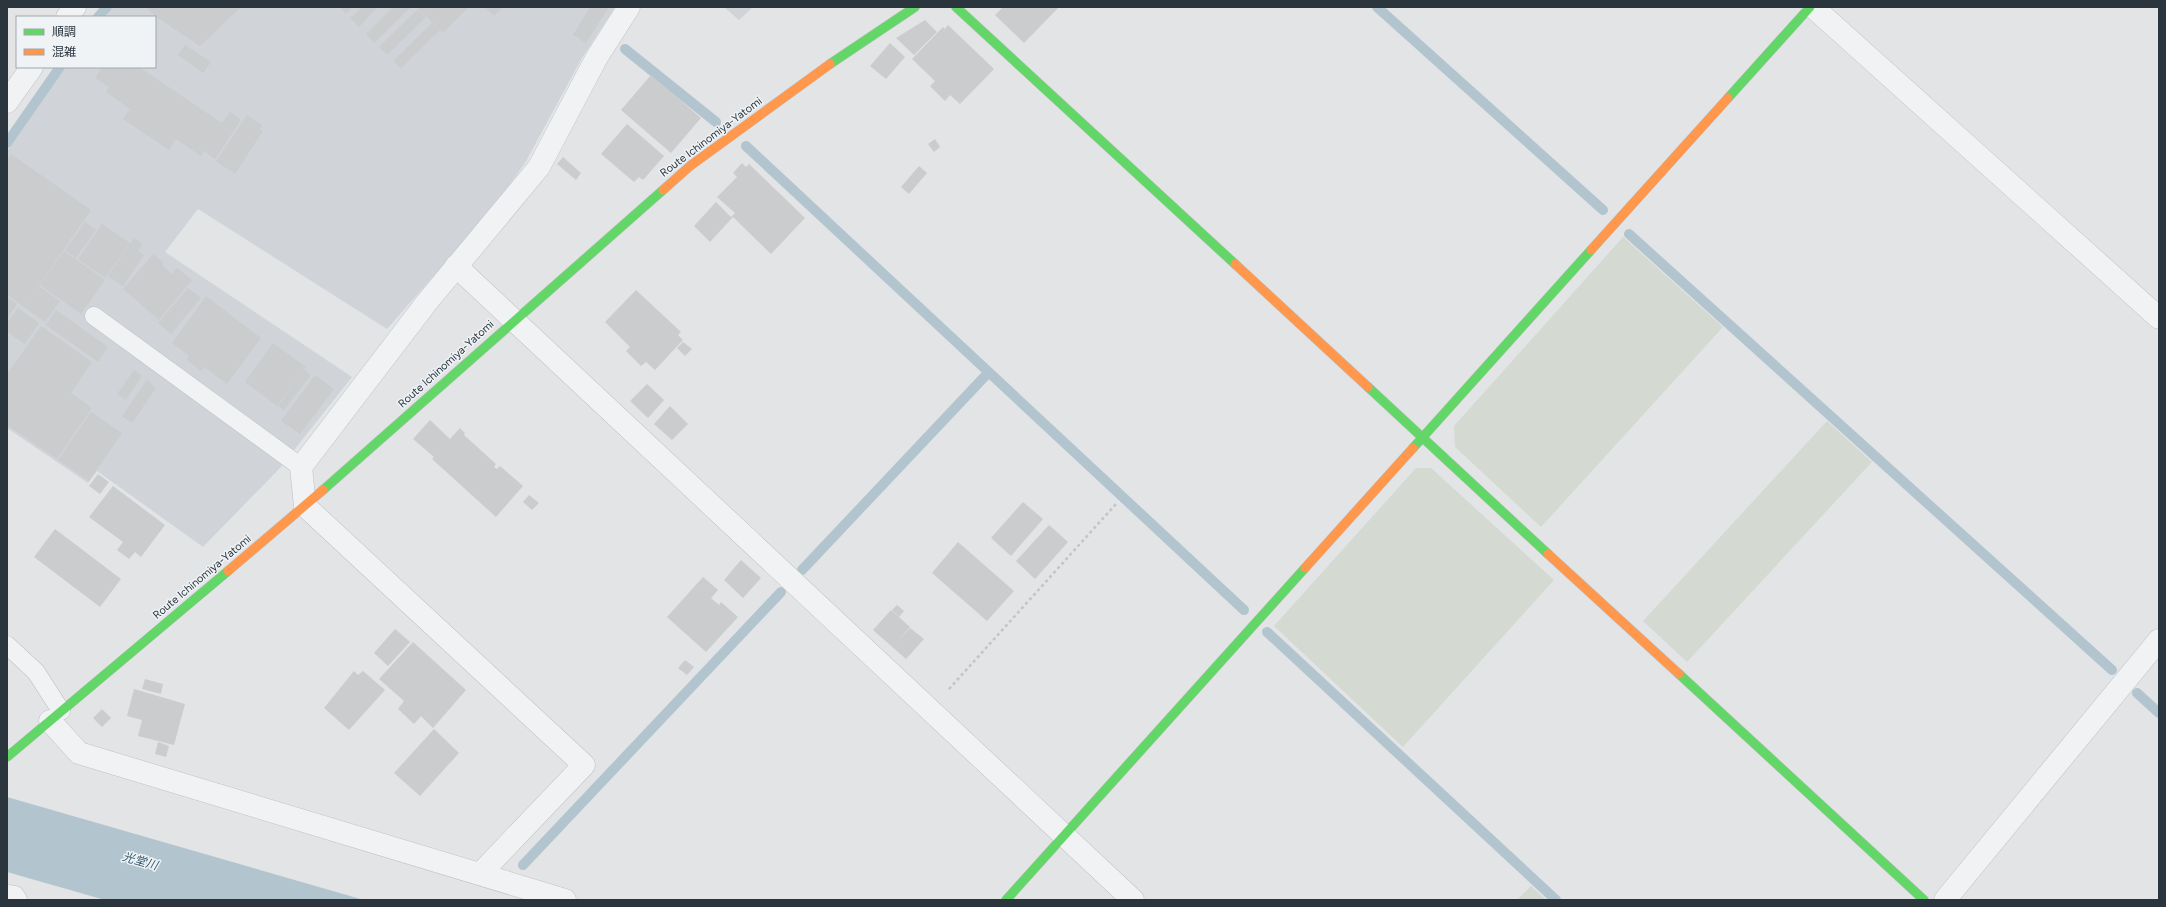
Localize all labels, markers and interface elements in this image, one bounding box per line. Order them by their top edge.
legend [16,16,156,68]
text: 順調 [52,25,76,39]
text: 混雑 [52,45,76,59]
street label: Route Ichinomiya-Yatomi [657,94,765,180]
street label: Route Ichinomiya-Yatomi [396,318,496,410]
street label: Route Ichinomiya-Yatomi [150,532,254,622]
water label: 光堂川 [121,849,161,873]

